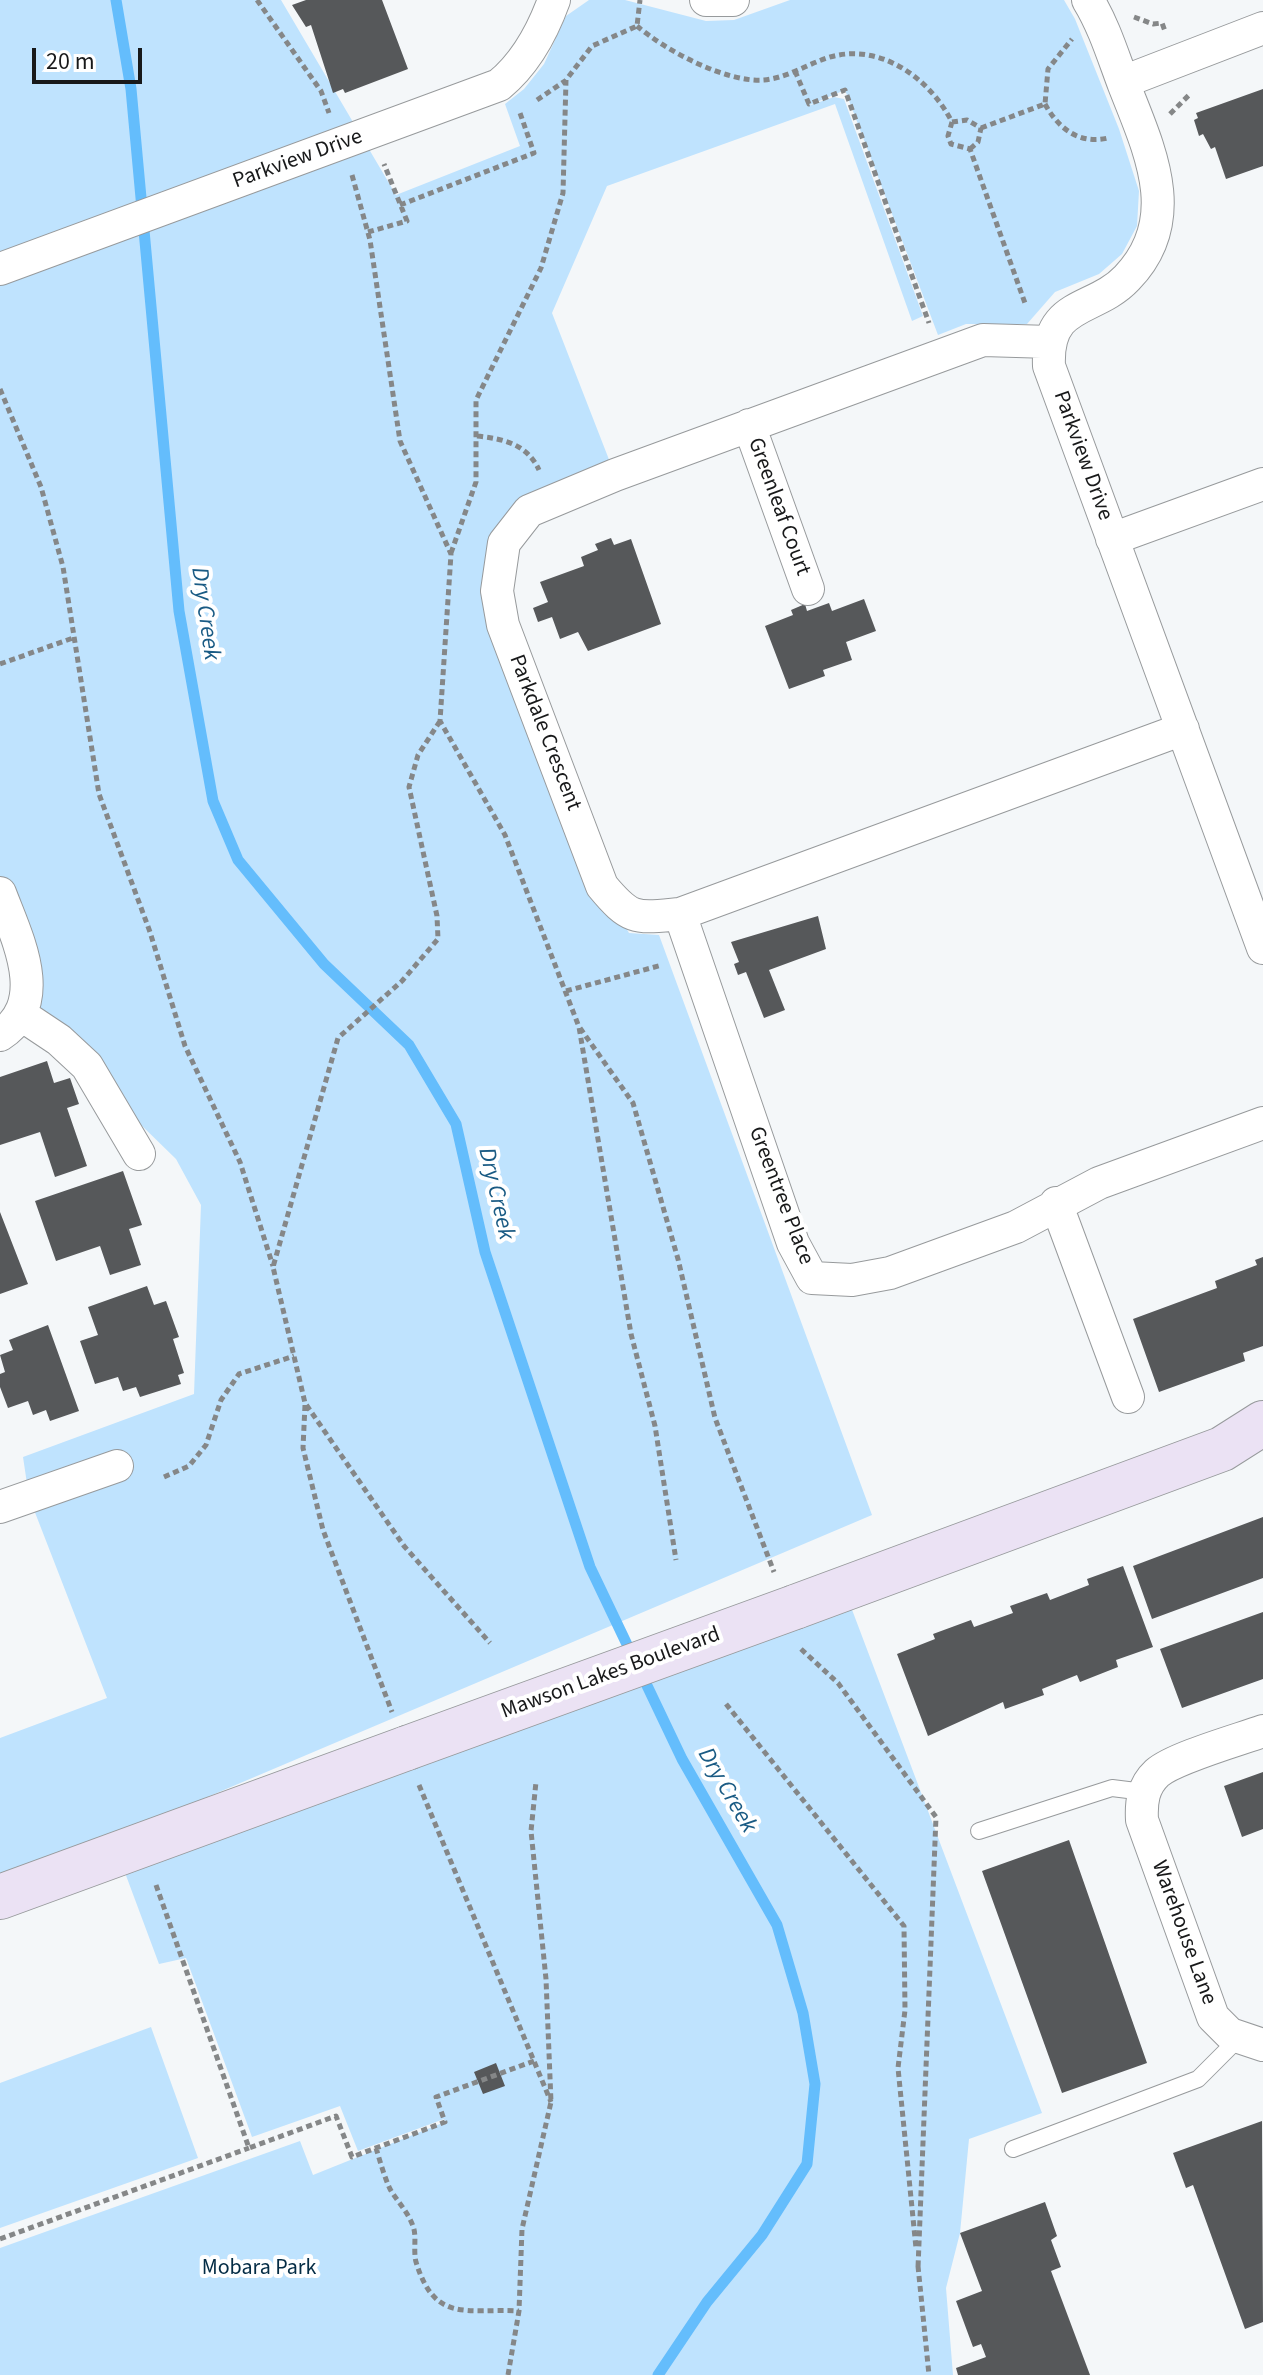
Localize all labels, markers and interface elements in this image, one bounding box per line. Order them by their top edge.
scale bar [36,32,146,82]
text: 20 m [46,44,95,79]
street label: Parkview Drive [230,124,366,196]
street label: Parkview Drive [1046,388,1118,524]
street label: Greenleaf Court [741,435,815,579]
water label: Dry Creek [183,566,225,662]
street label: Parkdale Crescent [502,651,586,815]
street label: Greentree Place [742,1123,818,1269]
water label: Dry Creek [470,1145,520,1243]
street label: Mawson Lakes Boulevard [498,1622,724,1726]
water label: Dry Creek [690,1743,762,1839]
street label: Warehouse Lane [1145,1857,1221,2009]
park label: Mobara Park [202,2256,316,2282]

